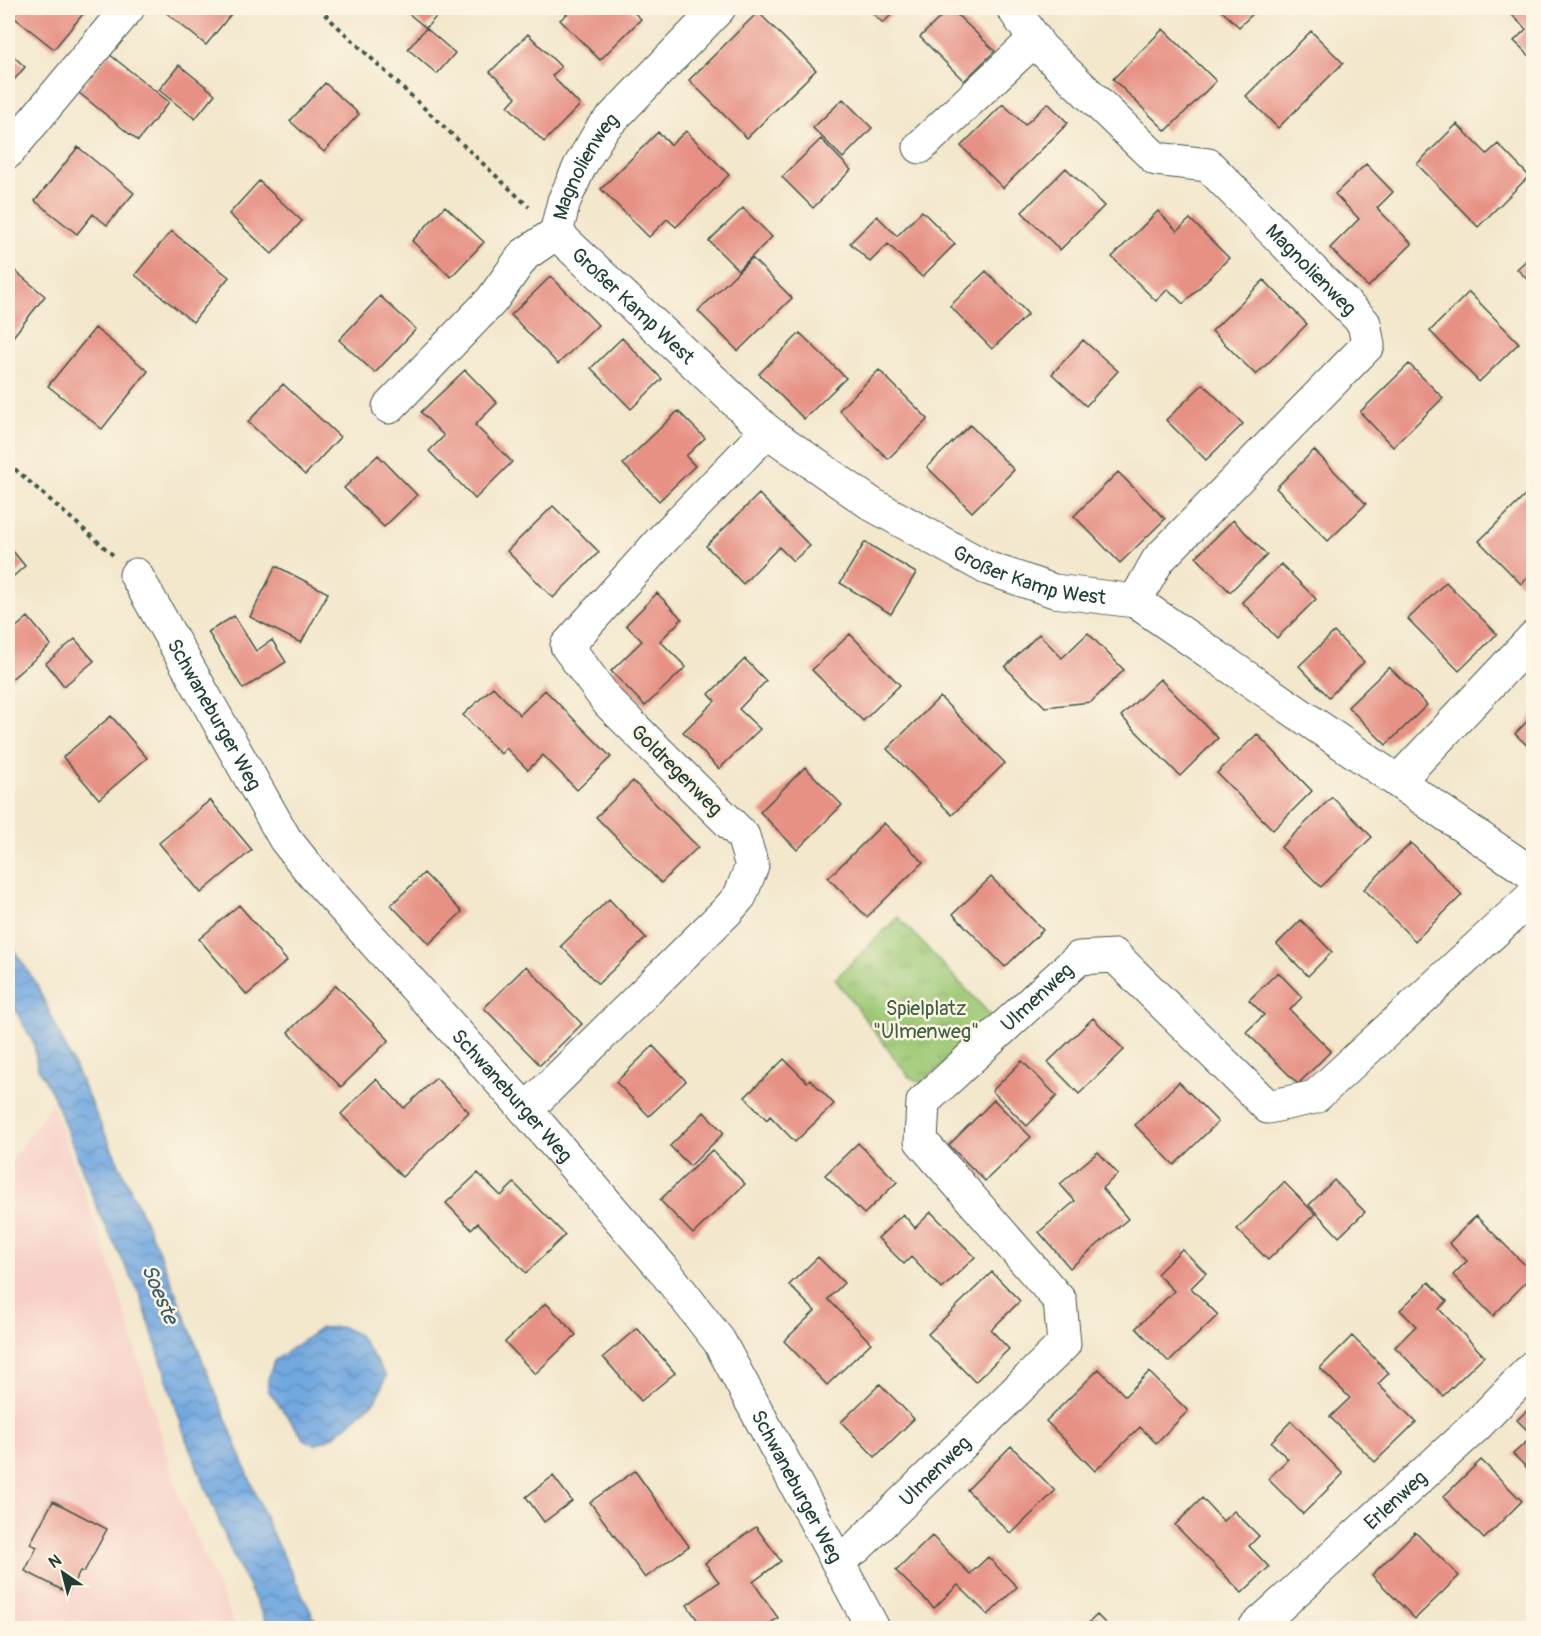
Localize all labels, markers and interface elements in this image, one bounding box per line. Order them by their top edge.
street label: Magnolienweg [548,107,624,223]
street label: Magnolienweg [1260,219,1362,321]
street label: Großer Kamp West [566,242,701,370]
street label: Großer Kamp West [948,540,1108,610]
street label: Schwaneburger Weg [162,634,267,795]
street label: Goldregenweg [626,719,728,821]
street label: Ulmenweg [996,958,1079,1037]
park label: Spielplatz "Ulmenweg" [873,996,979,1044]
street label: Schwaneburger Weg [446,1024,578,1168]
water label: Soeste [135,1260,185,1330]
street label: Schwaneburger Weg [745,1406,848,1568]
street label: Ulmenweg [894,1431,976,1511]
street label: Erlenweg [1359,1465,1432,1535]
north arrow [33,1543,93,1603]
text: N [45,1550,65,1573]

